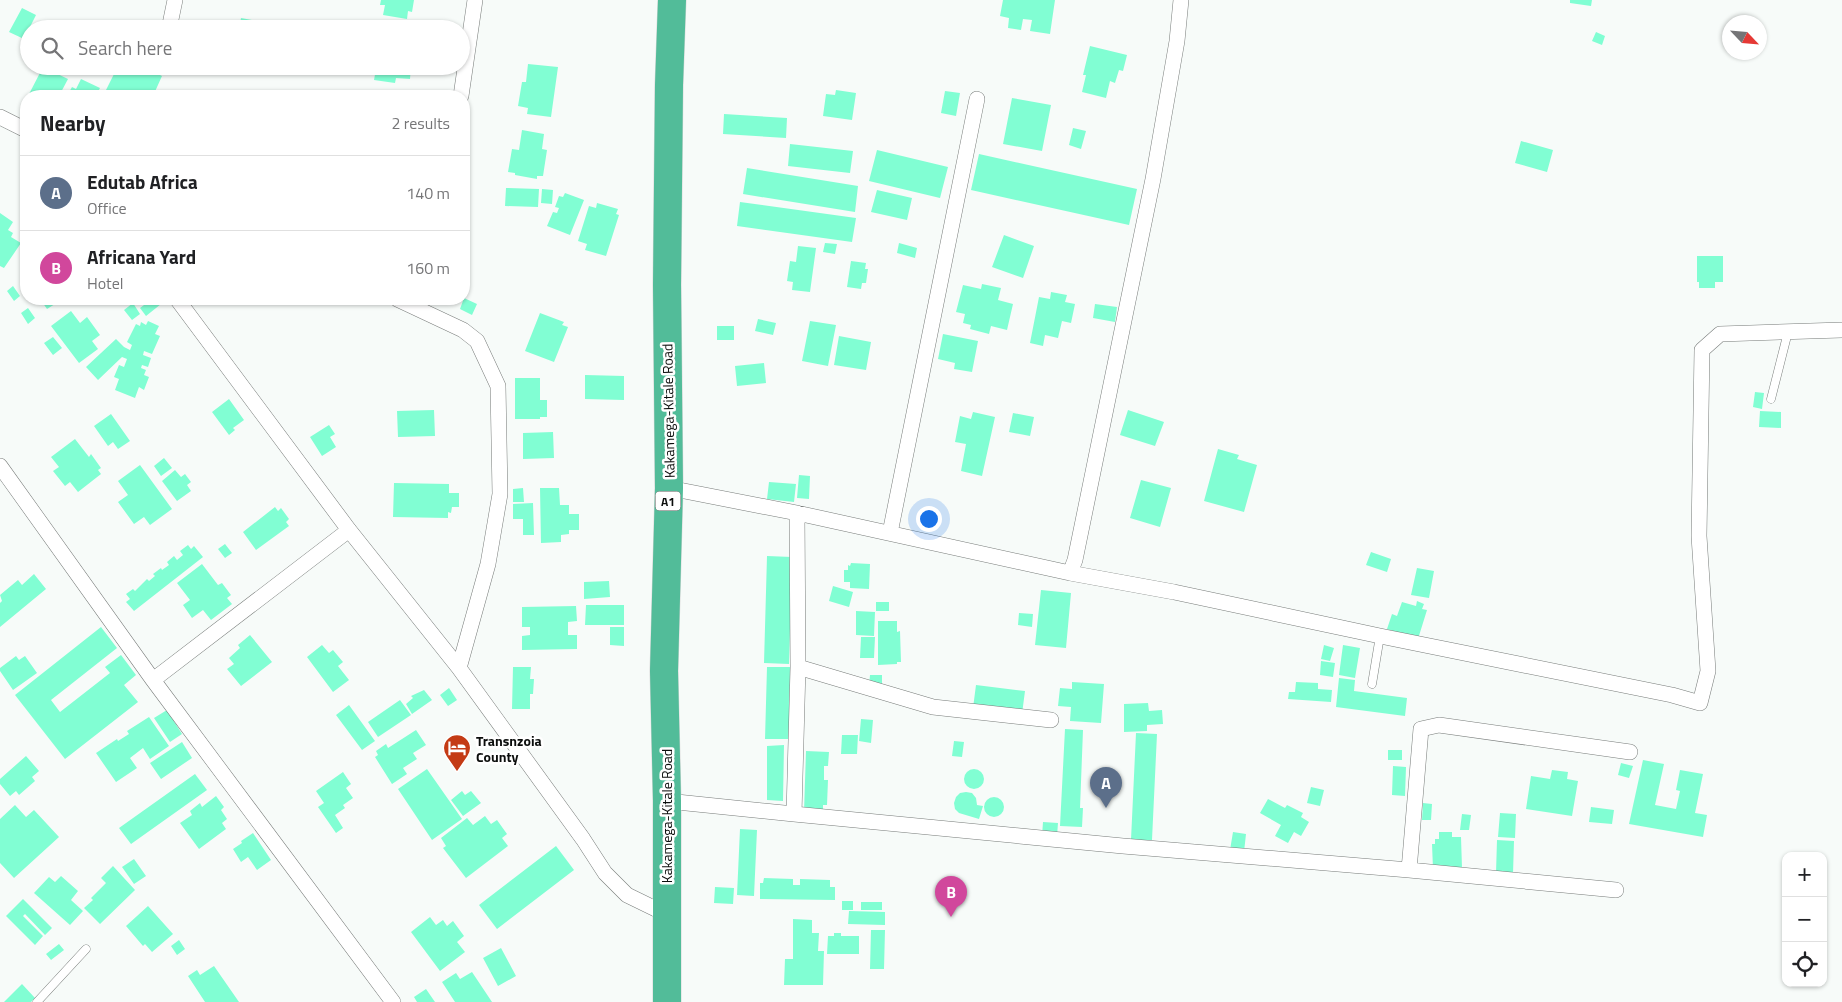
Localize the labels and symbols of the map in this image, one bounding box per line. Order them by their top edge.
north arrow [1722,15,1767,60]
street label: Kakamega-Kitale Road [656,344,680,478]
road number: A1 [656,492,680,511]
your location [916,506,942,532]
place label: Transnzoia County [476,730,542,767]
hotel icon: Transnzoia County [442,733,472,772]
street label: Kakamega-Kitale Road [656,749,677,883]
pin: A [1090,767,1122,808]
pin: B [935,876,967,917]

